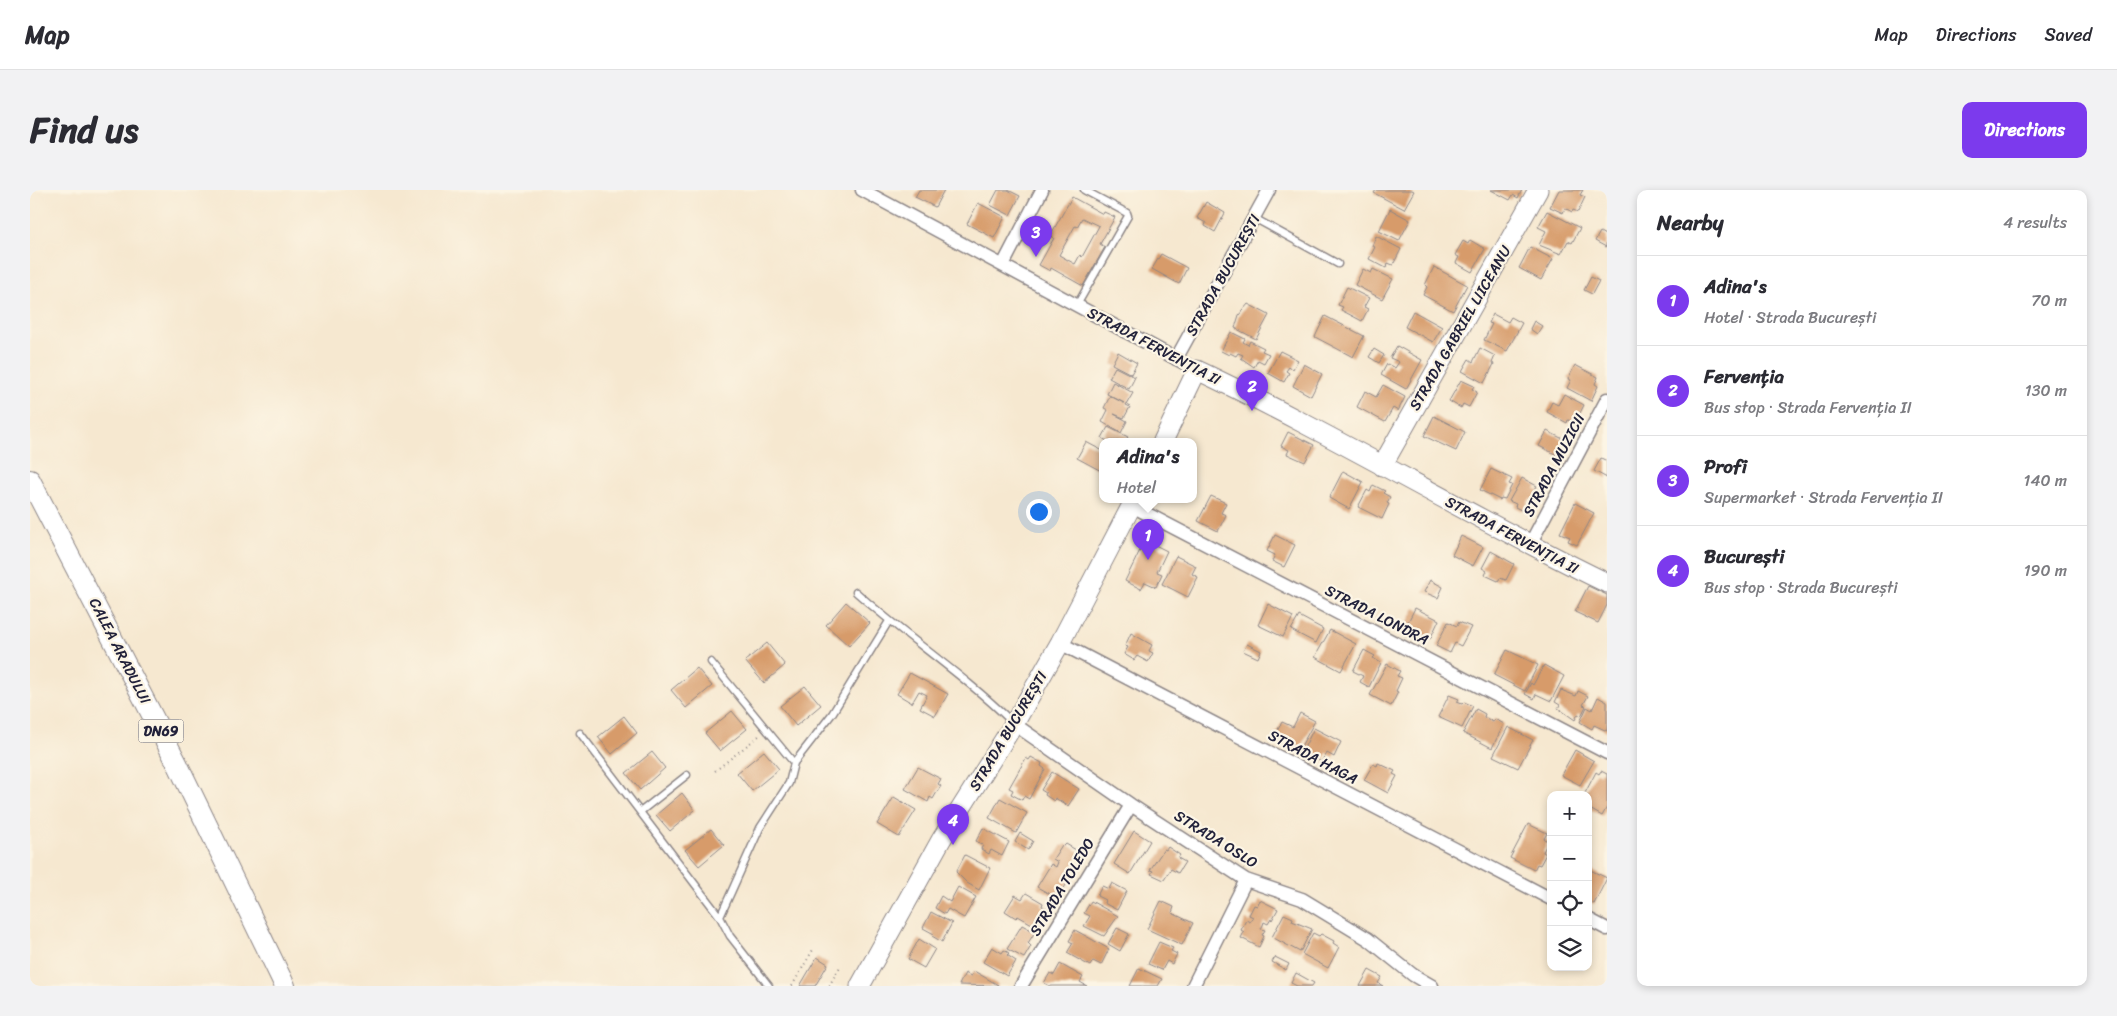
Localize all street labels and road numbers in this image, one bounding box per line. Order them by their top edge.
street label: STRADA BUCUREȘTI [1179,209,1268,341]
street label: STRADA GABRIEL LIICEANU [1402,240,1519,416]
street label: STRADA FERVENȚIA II [1082,300,1226,392]
street label: STRADA MUZICII [1516,408,1592,522]
street label: STRADA FERVENȚIA II [1440,489,1584,581]
street label: STRADA LONDRA [1320,578,1434,652]
street label: CALEA ARADULUI [82,593,158,709]
street label: STRADA BUCUREȘTI [962,666,1054,796]
road number: DN69 [138,720,184,742]
street label: STRADA HAGA [1263,722,1363,792]
street label: STRADA OSLO [1169,803,1263,875]
street label: STRADA TOLEDO [1022,833,1102,941]

